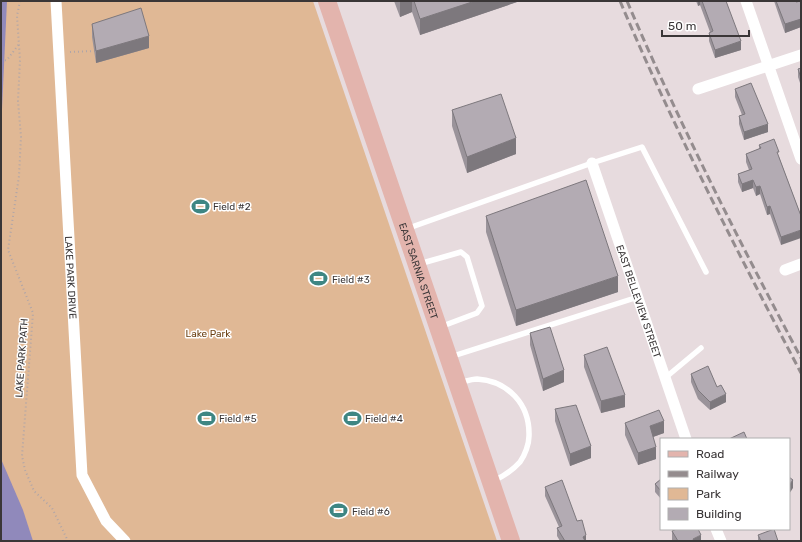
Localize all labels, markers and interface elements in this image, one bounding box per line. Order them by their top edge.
scale bar [662,12,749,38]
text: 50 m [668,19,696,33]
sports icon: Field #2 [190,196,210,216]
place label: Field #2 [213,201,251,213]
street label: EAST SARNIA STREET [396,221,440,321]
street label: LAKE PARK DRIVE [62,236,78,320]
street label: EAST BELLEVIEW STREET [613,243,663,360]
sports icon: Field #3 [309,269,329,289]
place label: Field #3 [332,274,370,286]
street label: LAKE PARK PATH [13,318,31,398]
park label: Lake Park [186,328,231,340]
sports icon: Field #5 [196,408,216,428]
sports icon: Field #4 [342,408,362,428]
place label: Field #5 [219,413,257,425]
place label: Field #4 [365,413,403,425]
legend [660,438,790,530]
text: Road [696,447,724,461]
text: Railway [696,467,739,481]
text: Park [696,487,722,501]
sports icon: Field #6 [329,501,349,521]
place label: Field #6 [352,506,390,518]
text: Building [696,507,742,521]

